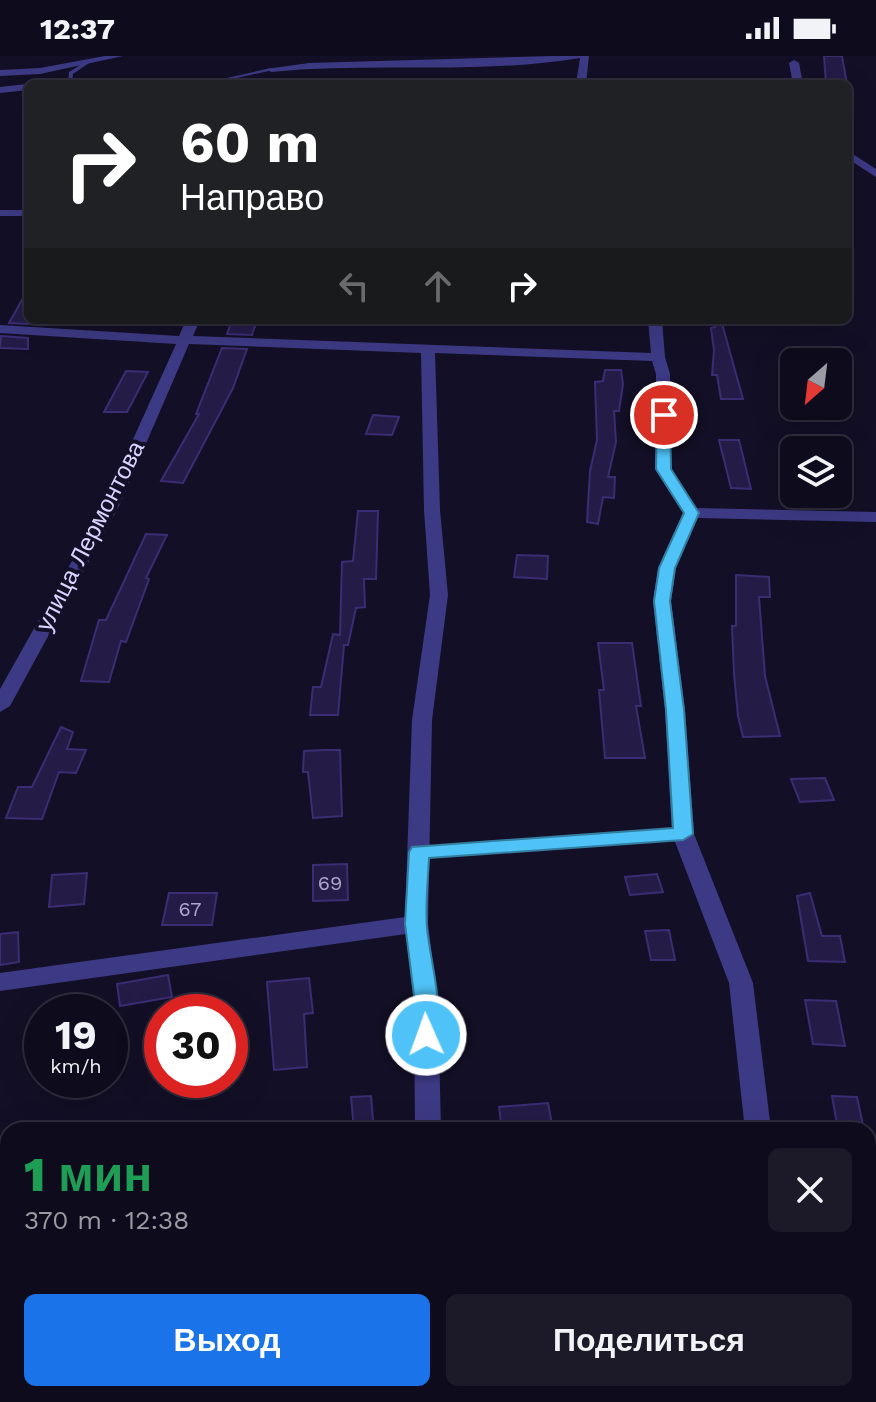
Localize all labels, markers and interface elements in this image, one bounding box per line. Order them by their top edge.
text: 12:37 [40,11,115,46]
text: 60 m [180,110,319,176]
icon: right [48,112,152,216]
text: Направо [180,177,324,219]
icon: left [332,264,376,308]
icon: ahead [416,264,460,308]
icon: right [500,264,544,308]
north arrow [780,348,852,420]
map controls [780,348,852,508]
pin [630,381,698,449]
icon: arrive [642,393,686,437]
street label: улица Лермонтова [30,436,150,636]
button: layers [780,436,852,508]
house number: 69 [318,871,342,895]
house number: 67 [178,897,202,921]
position arrow [384,993,468,1077]
speed limit sign: 30 [144,994,248,1098]
text: 19 [55,1012,97,1059]
text: km/h [50,1054,102,1078]
text: 1 мин [24,1146,152,1203]
button: close [768,1148,852,1232]
text: 370 m · 12:38 [24,1205,189,1235]
button: Выход [24,1294,430,1386]
button: Поделиться [446,1294,852,1386]

